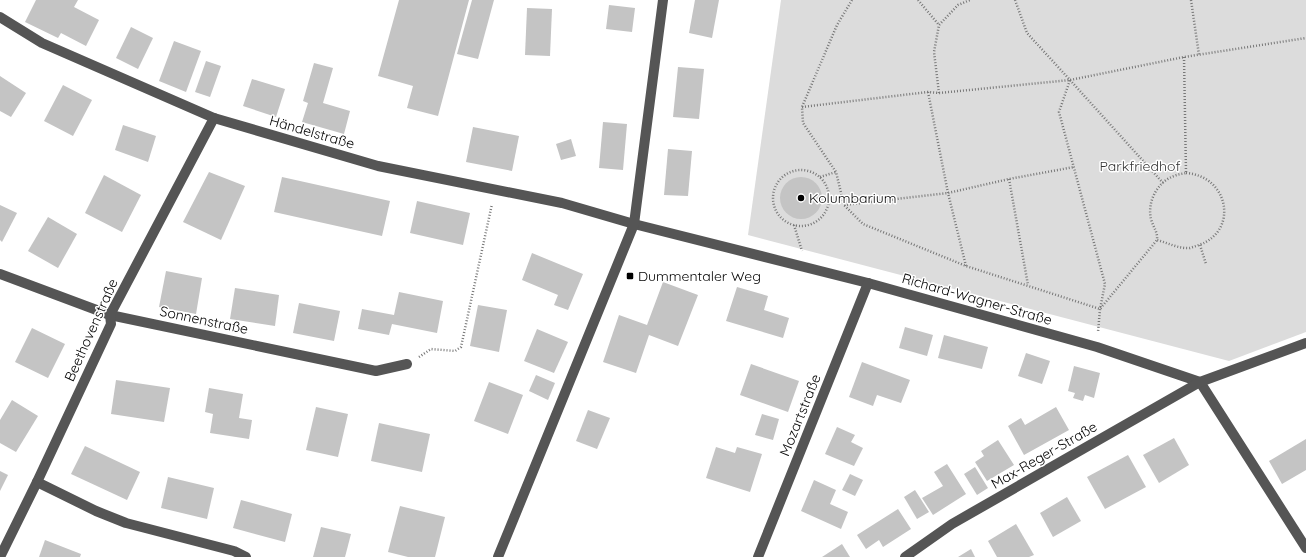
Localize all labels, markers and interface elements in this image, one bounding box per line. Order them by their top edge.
street label: Händelstraße [267,111,357,153]
park label: Parkfriedhof [1100,157,1180,175]
place label: Kolumbarium [809,189,897,207]
marker: Kolumbarium [796,193,806,203]
place label: Dummentaler Weg [638,267,761,285]
street label: Richard-Wagner-Straße [900,269,1054,329]
marker: Dummentaler Weg [625,271,635,281]
street label: Beethovenstraße [60,276,122,384]
street label: Sonnenstraße [158,302,250,338]
street label: Mozartstraße [775,371,825,459]
street label: Max-Reger-Straße [988,417,1100,493]

